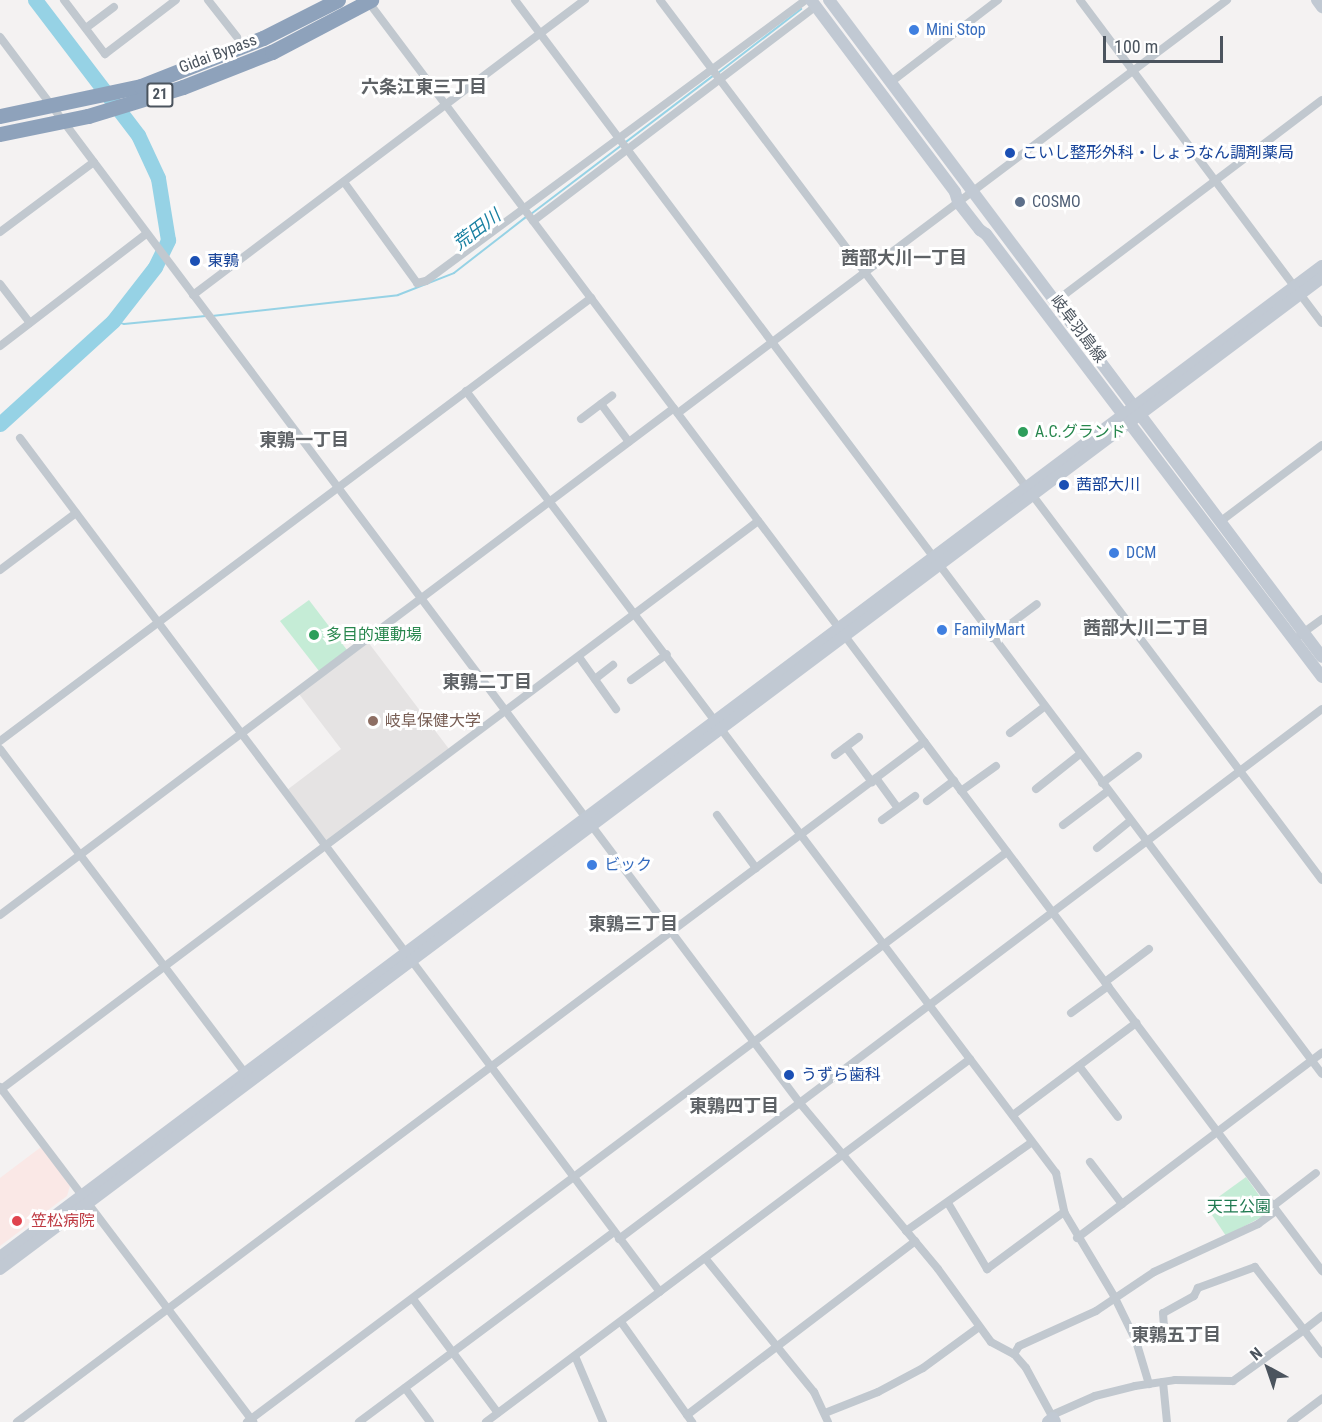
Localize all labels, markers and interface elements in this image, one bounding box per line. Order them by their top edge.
place label: Mini Stop [926,20,986,40]
marker: Mini Stop [907,23,921,37]
scale bar [1106,24,1226,62]
street label: Gidai Bypass [176,30,260,78]
text: 100 m [1114,36,1158,57]
district label: 六条江東三丁目 [361,76,487,98]
road number: 21 [145,83,175,107]
place label: こいし整形外科・しょうなん調剤薬局 [1022,143,1294,163]
marker: こいし整形外科・しょうなん調剤薬局 [1003,146,1017,160]
place label: COSMO [1032,192,1081,212]
marker: COSMO [1013,195,1027,209]
water label: 荒田川 [449,205,505,255]
district label: 茜部大川一丁目 [841,247,967,269]
place label: 東鶉 [207,251,239,271]
marker: 東鶉 [188,254,202,268]
street label: 岐阜羽島線 [1046,291,1110,367]
place label: A.C.グランド [1035,422,1126,442]
marker: A.C.グランド [1016,425,1030,439]
district label: 東鶉一丁目 [259,429,349,451]
place label: 茜部大川 [1076,475,1140,495]
marker: 茜部大川 [1057,478,1071,492]
place label: DCM [1126,543,1156,563]
marker: DCM [1107,546,1121,560]
district label: 茜部大川二丁目 [1083,617,1209,639]
place label: FamilyMart [954,620,1025,640]
marker: FamilyMart [935,623,949,637]
place label: 多目的運動場 [326,625,422,645]
marker: 多目的運動場 [307,628,321,642]
district label: 東鶉二丁目 [442,671,532,693]
place label: 岐阜保健大学 [385,711,481,731]
marker: 岐阜保健大学 [366,714,380,728]
place label: ビック [604,855,652,875]
marker: ビック [585,858,599,872]
district label: 東鶉三丁目 [588,913,678,935]
place label: うずら歯科 [801,1065,881,1085]
marker: うずら歯科 [782,1068,796,1082]
district label: 東鶉四丁目 [689,1095,779,1117]
park label: 天王公園 [1207,1197,1271,1217]
place label: 笠松病院 [31,1211,95,1231]
marker: 笠松病院 [8,1212,26,1230]
district label: 東鶉五丁目 [1131,1324,1221,1346]
north arrow [1238,1338,1298,1398]
text: N [1246,1343,1266,1364]

